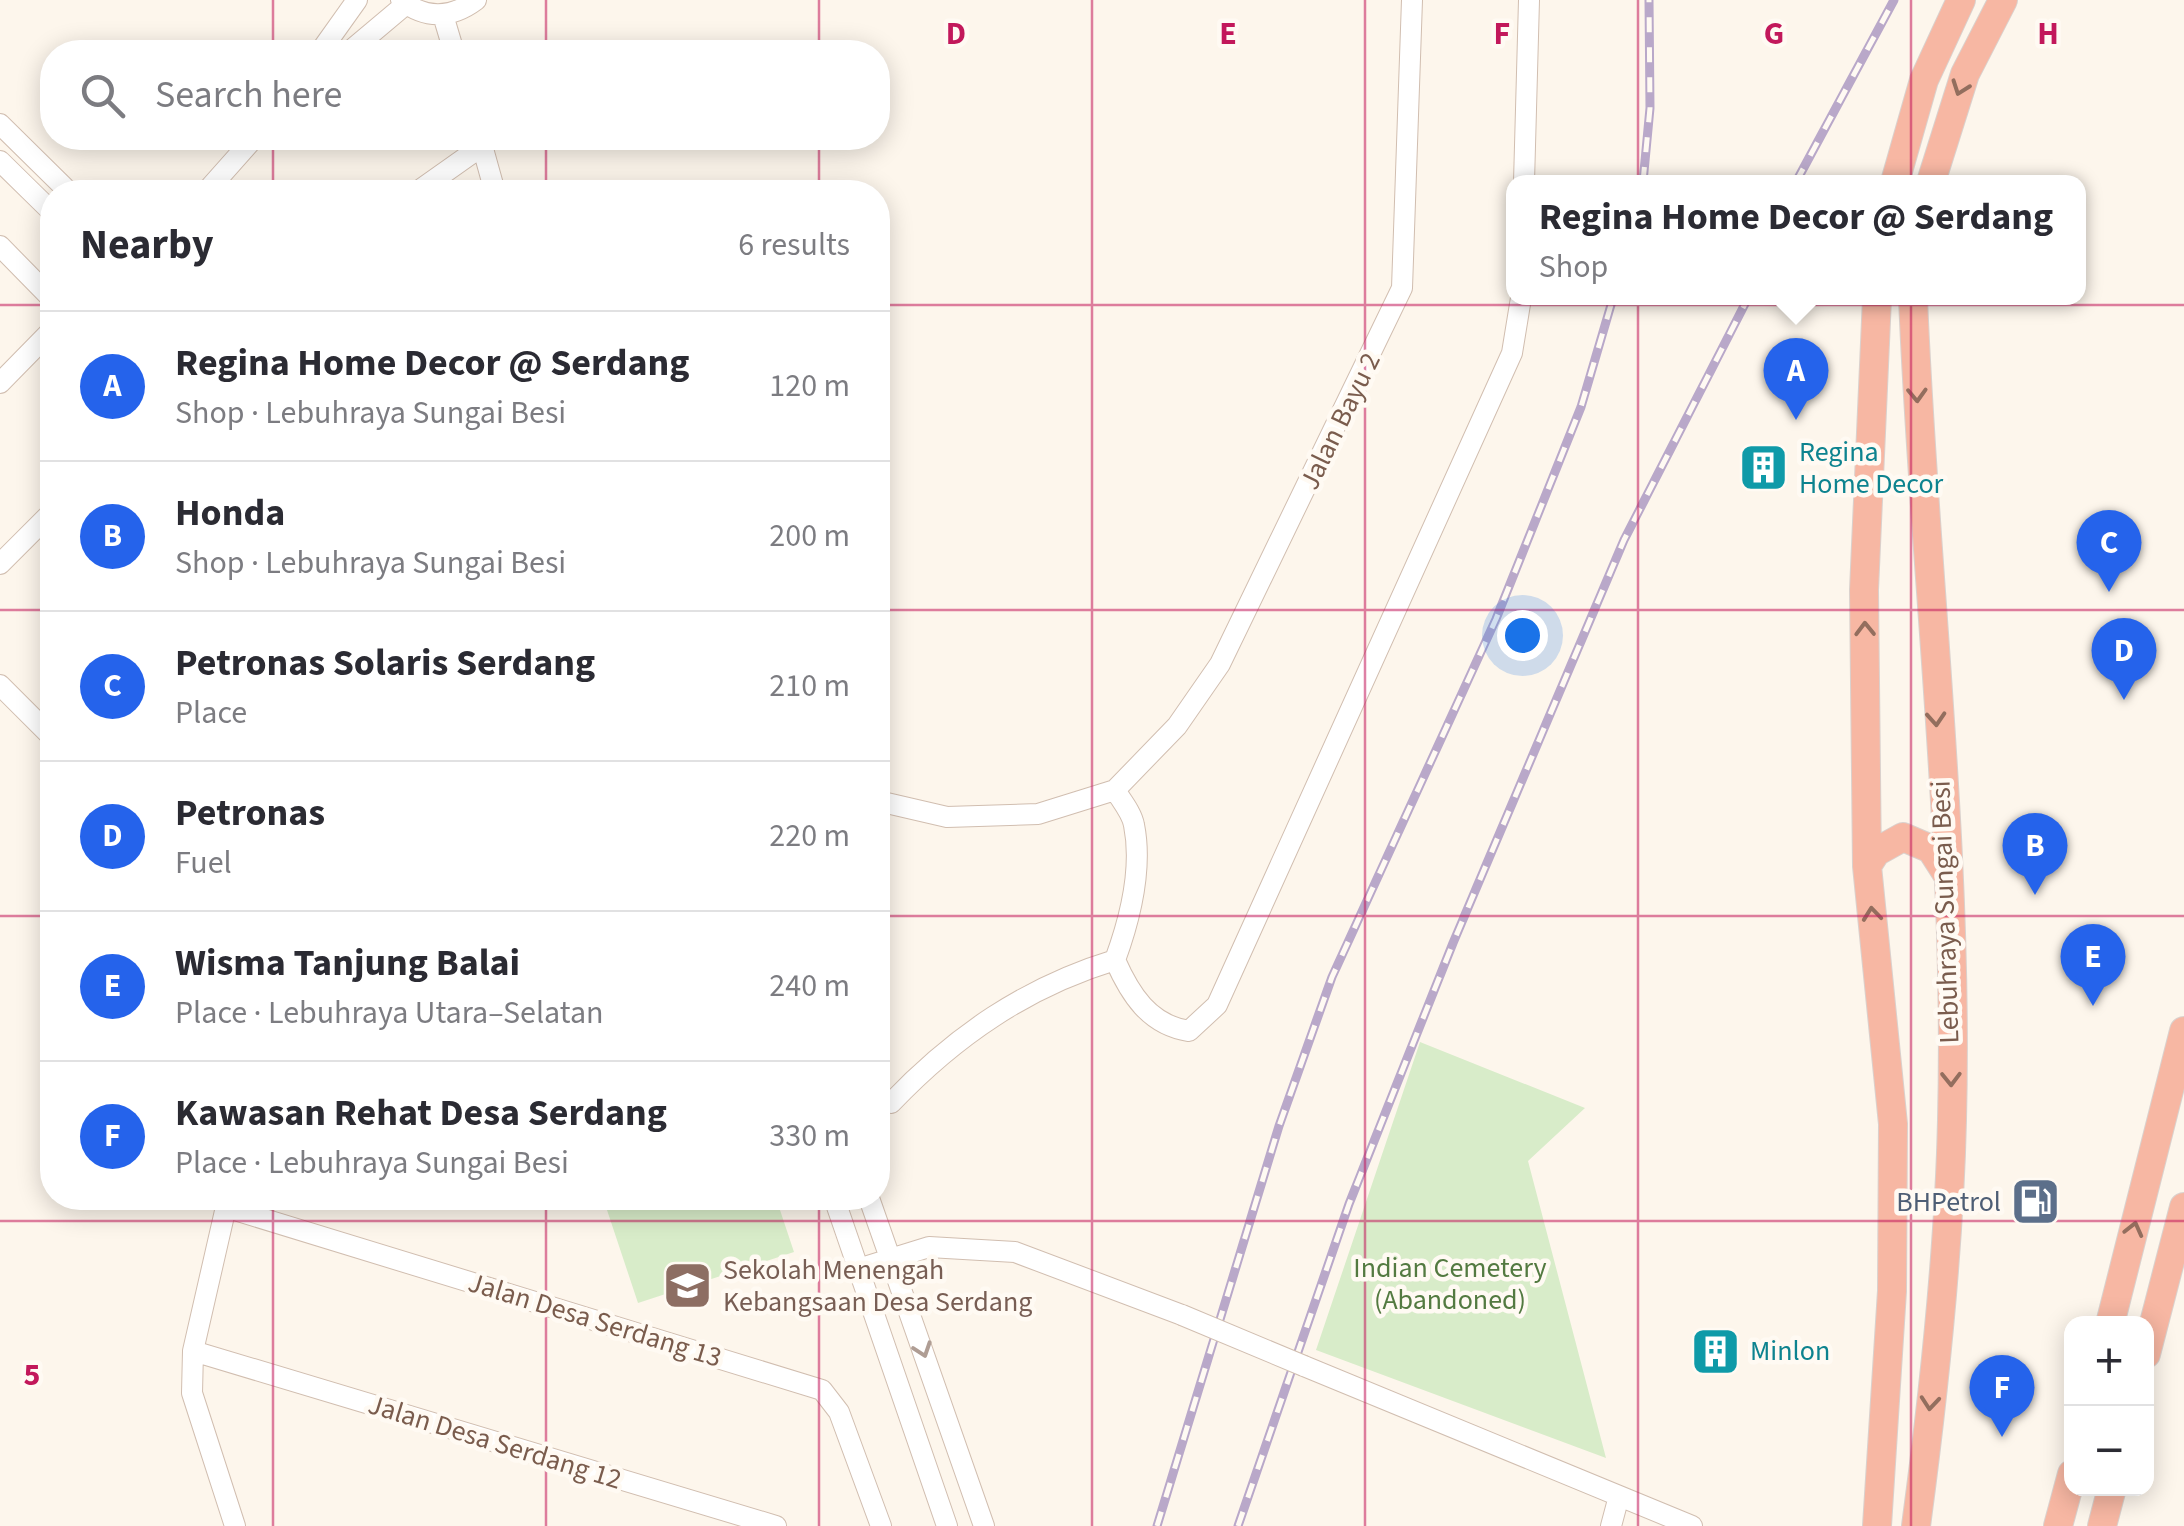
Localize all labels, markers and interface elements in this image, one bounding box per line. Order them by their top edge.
text: D [946,11,966,57]
text: E [1219,11,1237,57]
text: F [1494,11,1510,57]
text: G [1764,11,1784,57]
text: H [2037,11,2059,57]
search box [40,40,890,150]
icon: search [75,68,130,123]
text: Search here [155,68,342,122]
one-way arrow [1951,78,1972,95]
popup [1506,175,2086,305]
text: Regina Home Decor @ Serdang [1539,190,2053,244]
text: Nearby [80,215,214,275]
text: 6 results [738,222,850,268]
text: Shop [1539,244,1608,290]
text: Regina Home Decor @ Serdang [175,336,690,390]
pin: A [1764,338,1828,420]
street label: Jalan Bayu 2 [1290,346,1390,496]
text: A [103,363,122,409]
text: 120 m [769,363,850,409]
one-way arrow [1906,387,1927,403]
text: Shop · Lebuhraya Sungai Besi [175,390,566,436]
place label: Regina Home Decor [1799,432,1944,504]
building icon: Regina Home Decor [1738,442,1790,494]
text: Honda [175,486,285,540]
pin: C [2076,510,2142,592]
text: B [103,513,122,559]
text: 200 m [769,513,850,559]
text: Shop · Lebuhraya Sungai Besi [175,540,566,586]
your location [1497,610,1548,661]
pin: D [2092,618,2156,700]
one-way arrow [1854,620,1876,636]
text: Petronas Solaris Serdang [175,636,595,690]
text: C [103,663,122,709]
text: 210 m [769,663,850,709]
text: Place [175,690,247,736]
one-way arrow [1925,712,1947,728]
street label: Lebuhraya Sungai Besi [1920,780,1970,1044]
text: Petronas [175,786,325,840]
pin: B [2002,812,2068,895]
text: D [102,813,123,859]
text: 220 m [769,813,850,859]
text: Fuel [175,840,232,886]
one-way arrow [1862,906,1884,922]
pin: E [2060,924,2126,1006]
text: Wisma Tanjung Balai [175,936,520,990]
text: E [104,963,121,1009]
text: 240 m [769,963,850,1009]
text: Place · Lebuhraya Utara–Selatan [175,990,604,1036]
one-way arrow [1941,1071,1962,1087]
text: Kawasan Rehat Desa Serdang [175,1086,667,1140]
text: F [104,1113,121,1159]
text: 330 m [769,1113,850,1159]
text: Place · Lebuhraya Sungai Besi [175,1140,569,1186]
fuel station icon: BHPetrol [2010,1176,2062,1228]
place label: BHPetrol [1896,1182,2001,1222]
one-way arrow [2122,1221,2143,1238]
park label: Indian Cemetery (Abandoned) [1353,1248,1547,1320]
place label: Sekolah Menengah Kebangsaan Desa Serdang [723,1250,1032,1322]
school or university icon: Sekolah Menengah Kebangsaan Desa Serdang [662,1260,714,1312]
street label: Jalan Desa Serdang 13 [463,1262,727,1378]
map controls [2064,1316,2154,1496]
button: + [2064,1316,2154,1406]
building icon: Minlon [1689,1325,1741,1377]
place label: Minlon [1750,1331,1830,1371]
one-way arrow [911,1340,932,1357]
text: 5 [24,1352,40,1398]
pin: F [1970,1354,2034,1437]
street label: Jalan Desa Serdang 12 [363,1384,627,1500]
one-way arrow [1920,1395,1941,1411]
button: − [2064,1406,2154,1496]

